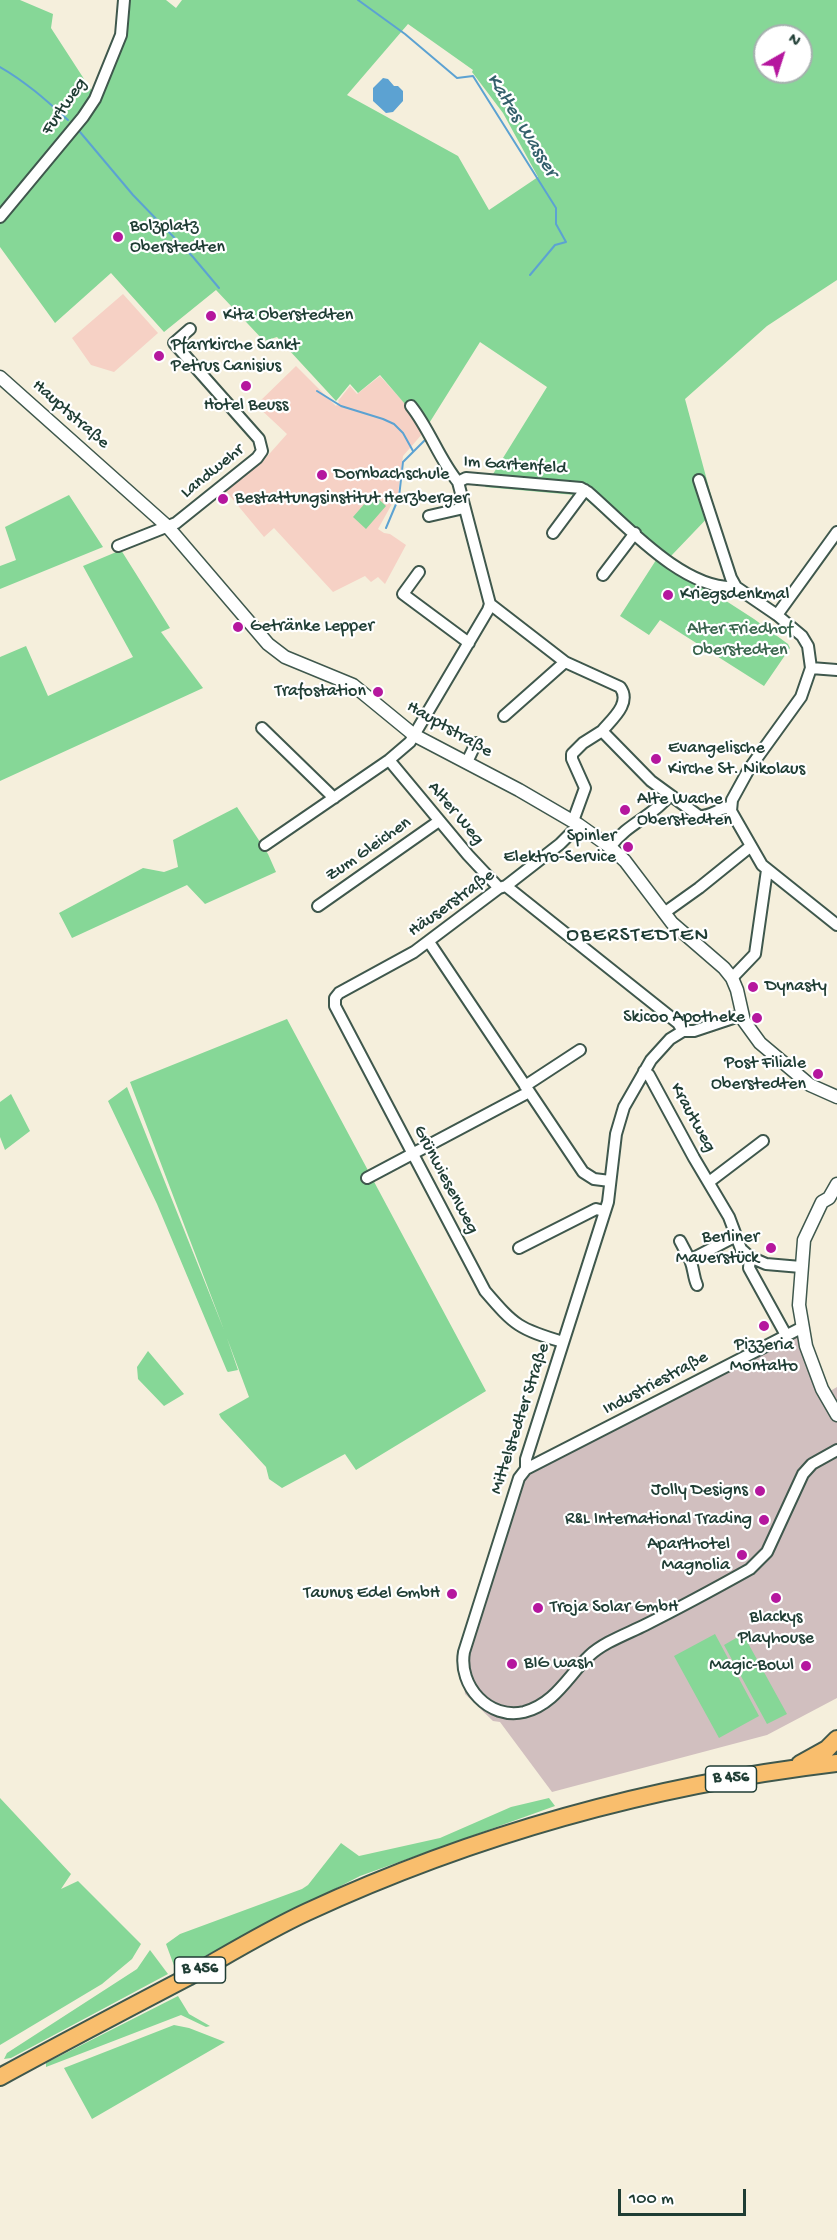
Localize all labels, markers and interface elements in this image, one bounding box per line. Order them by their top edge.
north arrow [753,24,813,84]
text: N [783,31,803,52]
water label: Kaltes Wasser [480,70,562,182]
street label: Furtweg [38,74,92,140]
place label: Bolzplatz Oberstedten [130,216,225,258]
marker: Bolzplatz Oberstedten [111,230,125,244]
place label: Kita Oberstedten [223,305,353,327]
marker: Kita Oberstedten [204,309,218,323]
place label: Pfarrkirche Sankt Petrus Canisius [171,335,299,378]
marker: Pfarrkirche Sankt Petrus Canisius [152,349,166,363]
street label: Hauptstraße [27,376,113,454]
marker: Hotel Beuss [239,379,253,393]
place label: Hotel Beuss [204,395,288,417]
street label: Landwehr [177,440,249,504]
street label: Im Gartenfeld [463,452,567,480]
place label: Dornbachschule [334,464,449,486]
marker: Dornbachschule [315,468,329,482]
place label: Bestattungsinstitut Herzberger [235,488,469,510]
marker: Bestattungsinstitut Herzberger [216,492,230,506]
place label: Kriegsdenkmal [680,584,789,606]
marker: Kriegsdenkmal [661,588,675,602]
place label: Getränke Lepper [250,616,374,638]
park label: Alter Friedhof Oberstedten [687,619,793,662]
marker: Getränke Lepper [231,620,245,634]
place label: Trafostation [275,681,366,703]
marker: Trafostation [371,685,385,699]
street label: Hauptstraße [402,697,496,763]
place label: Evangelische Kirche St. Nikolaus [668,738,805,780]
marker: Evangelische Kirche St. Nikolaus [649,752,663,766]
street label: Alter Weg [422,778,488,850]
place label: Alte Wache Oberstedten [637,789,732,832]
marker: Alte Wache Oberstedten [618,803,632,817]
street label: Zum Gleichen [322,813,416,887]
place label: Spinler Elektro-Service [504,826,616,868]
marker: Spinler Elektro-Service [621,840,635,854]
street label: Häuserstraße [405,865,499,943]
district label: OBERSTEDTEN [566,924,710,950]
place label: Dynasty [765,976,827,998]
marker: Dynasty [746,980,760,994]
place label: Skicoo Apotheke [623,1007,745,1029]
marker: Skicoo Apotheke [750,1011,764,1025]
place label: Post Filiale Oberstedten [711,1053,806,1096]
marker: Post Filiale Oberstedten [811,1067,825,1081]
street label: Krautweg [664,1080,720,1156]
street label: Grünwiesenweg [407,1122,483,1238]
place label: Berliner Mauerstück [676,1227,759,1270]
marker: Berliner Mauerstück [764,1241,778,1255]
marker: Pizzeria Montalto [757,1319,771,1333]
place label: Pizzeria Montalto [730,1335,798,1378]
street label: Mittelstedter Straße [486,1341,556,1497]
street label: Industriestraße [600,1347,712,1421]
place label: Jolly Designs [651,1480,748,1502]
marker: Jolly Designs [753,1484,767,1498]
place label: R&L International Trading [565,1509,752,1531]
marker: R&L International Trading [757,1513,771,1527]
place label: Aparthotel Magnolia [647,1534,730,1576]
marker: Aparthotel Magnolia [735,1548,749,1562]
place label: Taunus Edel GmbH [304,1583,440,1605]
marker: Taunus Edel GmbH [445,1587,459,1601]
marker: Blackys Playhouse [769,1591,783,1605]
place label: Troja Solar GmbH [550,1597,678,1619]
marker: Troja Solar GmbH [531,1601,545,1615]
place label: Blackys Playhouse [738,1607,814,1650]
place label: BIG wash [524,1653,593,1675]
place label: Magic-Bowl [709,1655,794,1677]
marker: BIG wash [505,1657,519,1671]
marker: Magic-Bowl [799,1659,813,1673]
road number: B 456 [706,1766,756,1792]
road number: B 456 [174,1957,226,1983]
scale bar [621,2177,748,2215]
text: 100 m [629,2189,674,2210]

